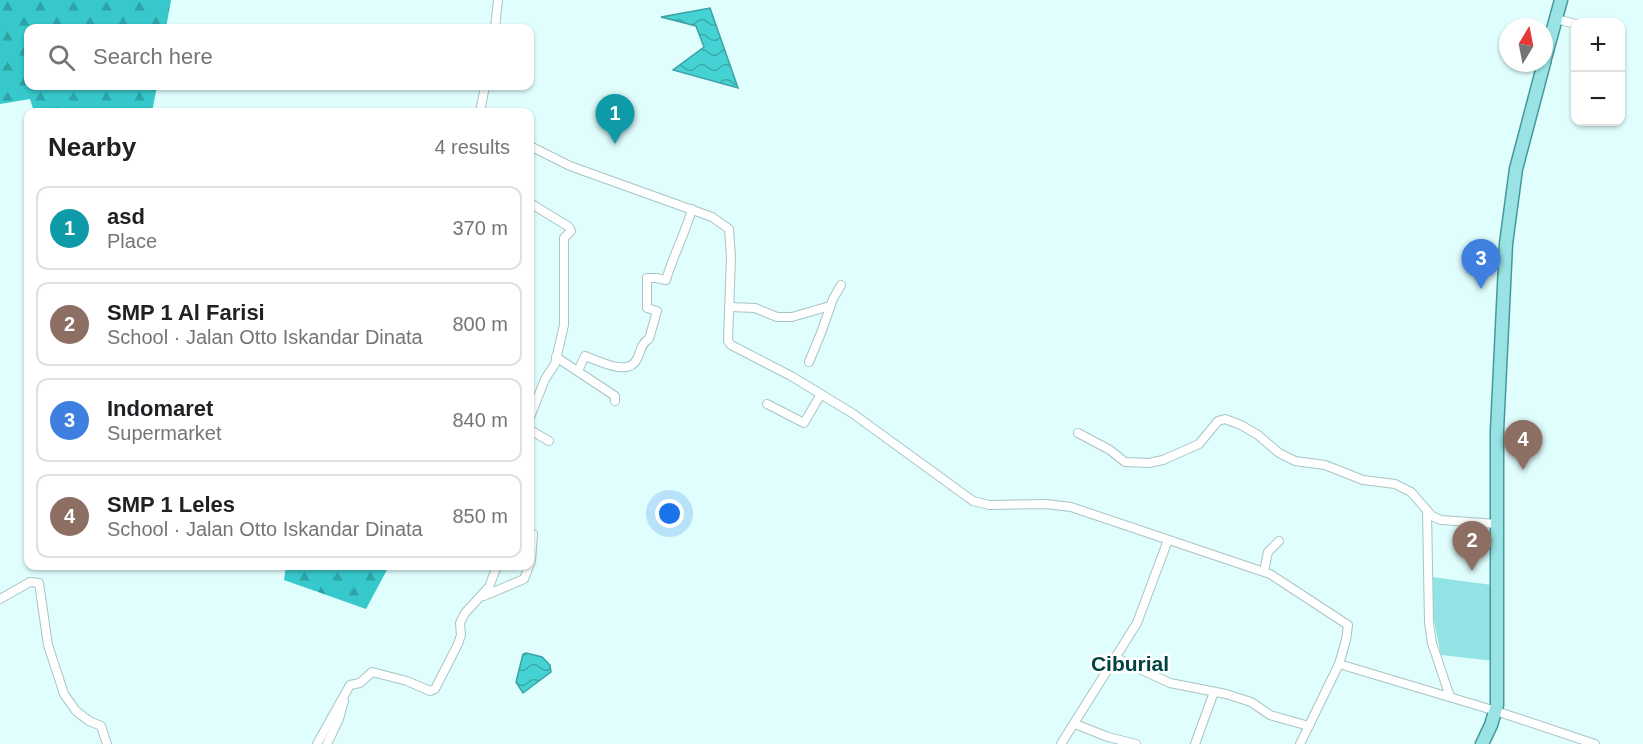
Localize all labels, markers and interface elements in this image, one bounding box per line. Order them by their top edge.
north arrow [1499,18,1553,72]
map controls [1571,18,1625,126]
button: + [1571,18,1625,72]
search box [24,24,534,90]
icon: search [45,41,78,74]
text: Search here [93,44,213,69]
button: − [1571,72,1625,126]
pin: 1 [596,94,634,144]
text: Nearby [48,132,136,162]
text: 4 results [434,136,510,158]
text: asd [107,204,145,229]
text: 1 [64,217,75,239]
text: 370 m [452,217,508,239]
text: Place [107,230,157,252]
pin: 3 [1462,240,1500,289]
text: SMP 1 Al Farisi [107,300,265,325]
text: 2 [64,313,75,335]
text: 800 m [452,313,508,335]
text: School · Jalan Otto Iskandar Dinata [107,326,423,348]
text: Indomaret [107,396,213,421]
text: 3 [64,409,75,431]
text: 840 m [452,409,508,431]
pin: 4 [1504,420,1543,470]
text: Supermarket [107,422,222,444]
text: SMP 1 Leles [107,492,235,517]
your location [655,499,684,528]
text: 4 [64,505,75,527]
text: 850 m [452,505,508,527]
text: School · Jalan Otto Iskandar Dinata [107,518,423,540]
pin: 2 [1452,522,1492,571]
district label: Ciburial [1091,652,1169,675]

